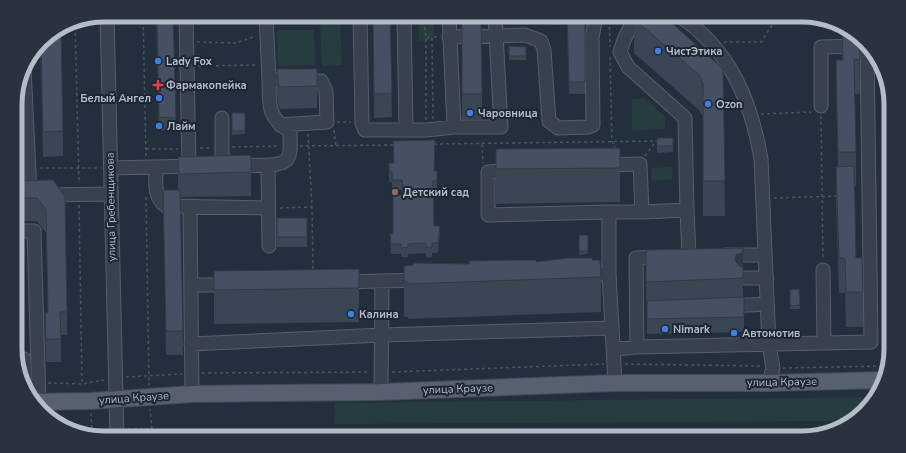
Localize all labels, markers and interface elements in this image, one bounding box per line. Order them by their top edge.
place label: ЧистЭтика [666,44,723,59]
marker: ЧистЭтика [653,46,663,56]
place label: Lady Fox [166,54,213,69]
marker: Lady Fox [153,56,163,66]
place label: Фармакопейка [166,78,247,93]
marker: Фармакопейка [153,80,163,90]
place label: Белый Ангел [80,91,151,106]
marker: Белый Ангел [154,93,164,103]
place label: Ozon [716,97,743,112]
marker: Ozon [703,99,713,109]
place label: Чаровница [478,106,538,121]
marker: Чаровница [465,108,475,118]
place label: Лайм [167,119,196,134]
marker: Лайм [154,121,164,131]
street label: улица Гребенщикова [103,152,119,262]
place label: Детский сад [403,185,469,200]
marker: Детский сад [390,187,400,197]
place label: Калина [359,307,399,322]
marker: Калина [346,309,356,319]
place label: Nimark [673,322,711,337]
marker: Nimark [660,324,670,334]
place label: Автомотив [742,326,800,341]
marker: Автомотив [729,328,739,338]
street label: улица Краузе [747,374,817,390]
street label: улица Краузе [423,380,493,398]
street label: улица Краузе [98,388,170,408]

